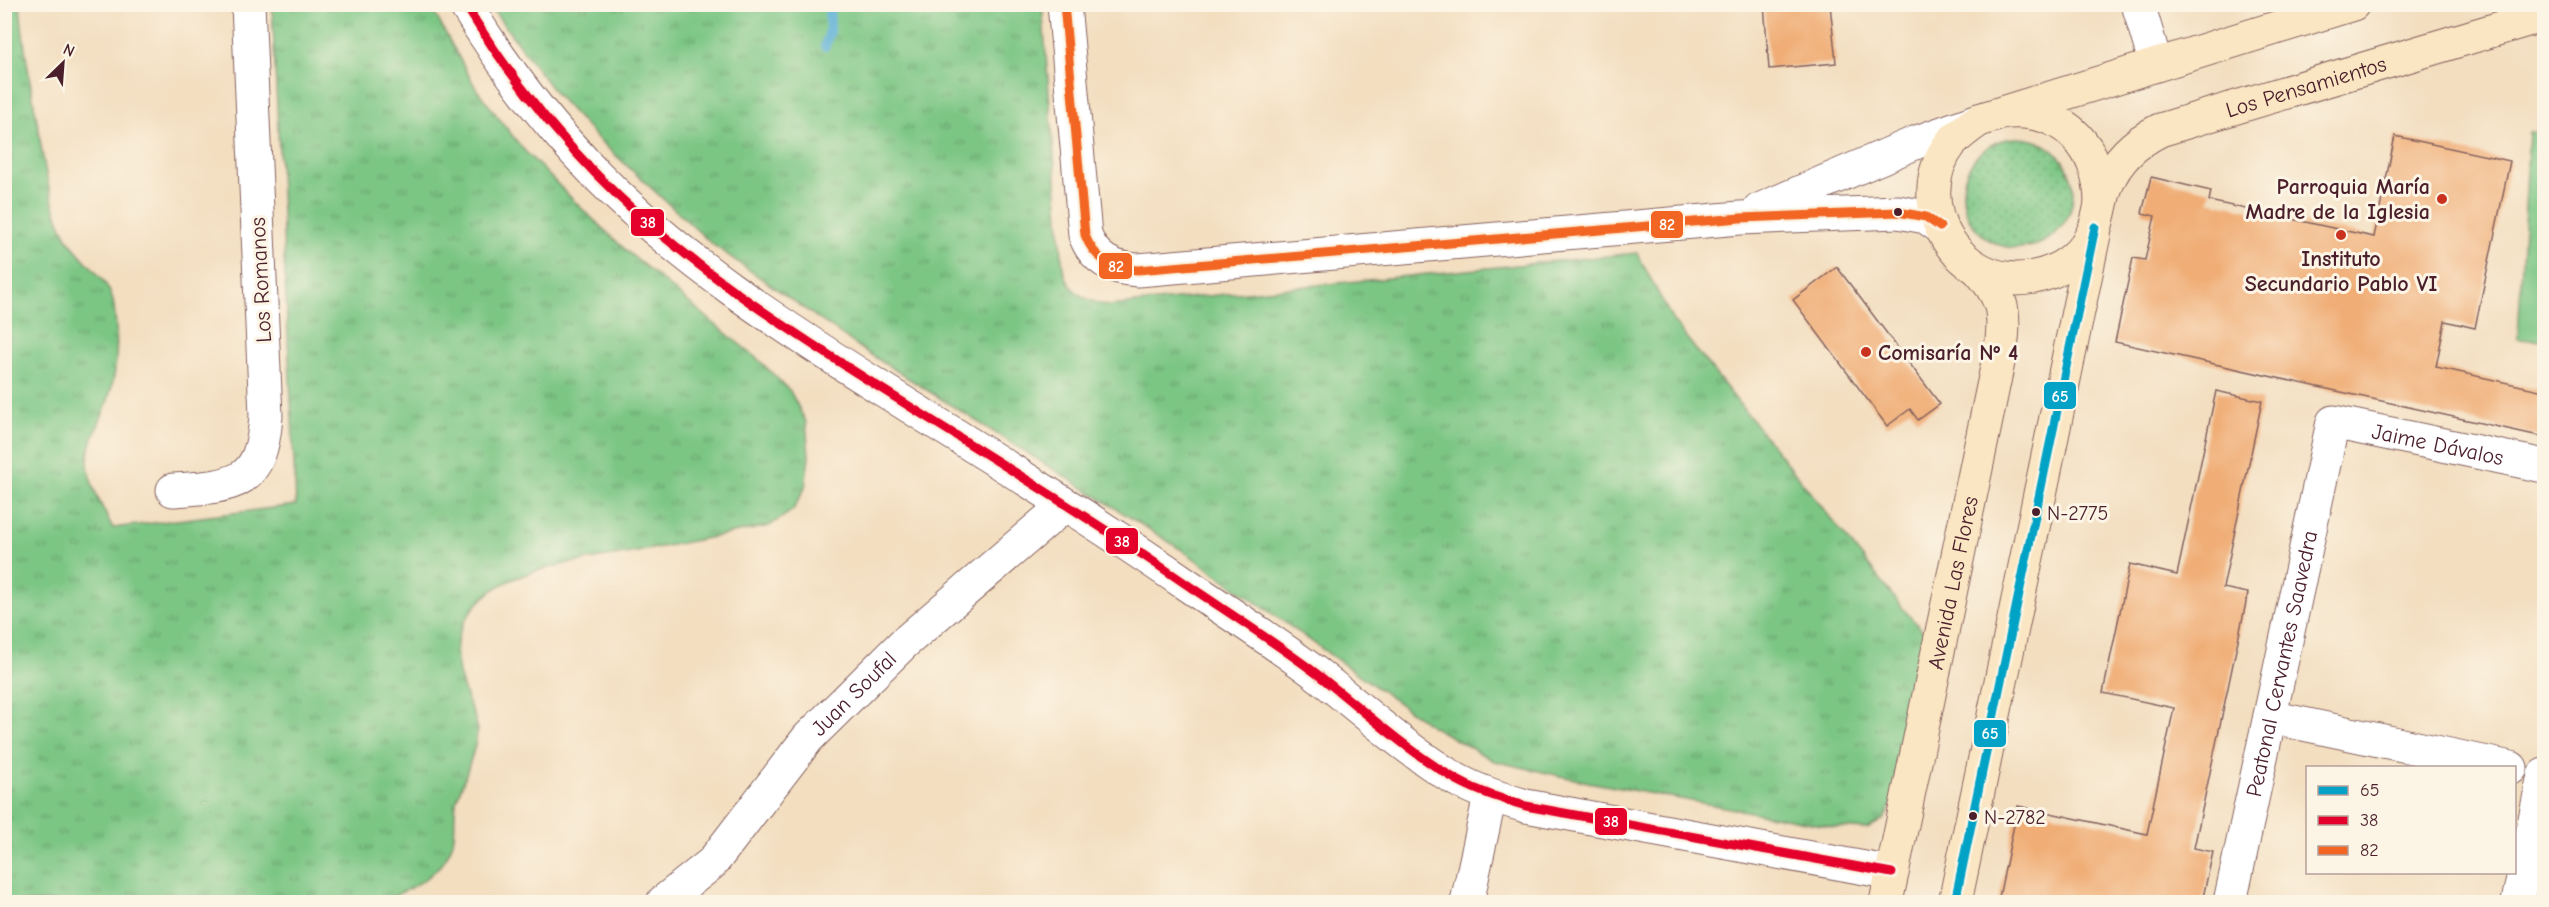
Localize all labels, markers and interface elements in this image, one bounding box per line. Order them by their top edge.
north arrow [33,33,93,93]
text: N [60,40,77,61]
street label: Los Pensamientos [2223,51,2390,124]
place label: Parroquia María Madre de la Iglesia [2246,174,2430,225]
marker: Parroquia María Madre de la Iglesia [2435,192,2449,206]
unlabelled marker [1892,206,1904,218]
line badge: 38 [630,208,665,237]
line badge: 82 [1650,210,1684,239]
text: 38 [640,214,656,232]
text: 82 [1659,216,1675,234]
street label: Los Romanos [245,217,277,343]
marker: Instituto Secundario Pablo VI [2334,228,2348,242]
place label: Instituto Secundario Pablo VI [2245,246,2437,297]
line badge: 82 [1098,252,1133,280]
text: 82 [1108,258,1124,276]
place label: Comisaría Nº 4 [1878,340,2018,366]
marker: Comisaría Nº 4 [1859,345,1873,359]
line badge: 65 [2043,381,2077,410]
text: 65 [2052,388,2068,406]
street label: Jaime Dávalos [2369,418,2506,471]
street label: Avenida Las Flores [1923,494,1984,672]
place label: N-2775 [2047,502,2108,525]
marker: N-2775 [2030,506,2042,518]
line badge: 38 [1105,527,1139,555]
street label: Peatonal Cervantes Saavedra [2241,528,2323,799]
text: 38 [1114,533,1130,551]
street label: Juan Soufal [806,646,902,742]
line badge: 65 [1973,719,2007,748]
text: 65 [1982,725,1998,743]
legend [2306,766,2516,874]
text: 65 [2360,780,2380,801]
place label: N-2782 [1984,806,2046,829]
line badge: 38 [1594,807,1628,836]
marker: N-2782 [1967,810,1979,822]
text: 38 [2360,810,2378,831]
text: 38 [1603,813,1619,831]
text: 82 [2360,840,2379,861]

